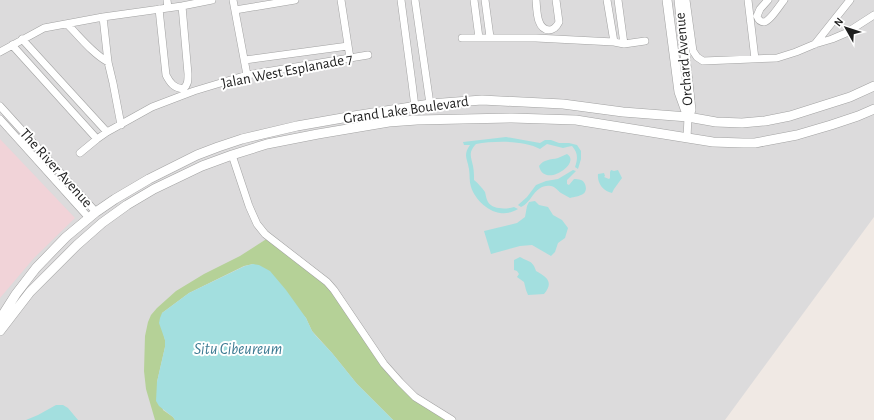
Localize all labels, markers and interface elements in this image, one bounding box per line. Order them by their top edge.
north arrow [826,8,866,48]
street label: Orchard Avenue [672,12,696,106]
text: N [832,16,845,28]
street label: Jalan West Esplanade 7 [220,51,354,91]
street label: Grand Lake Boulevard [342,94,470,126]
street label: The River Avenue [17,126,95,210]
water label: Situ Cibeureum [194,341,282,357]

